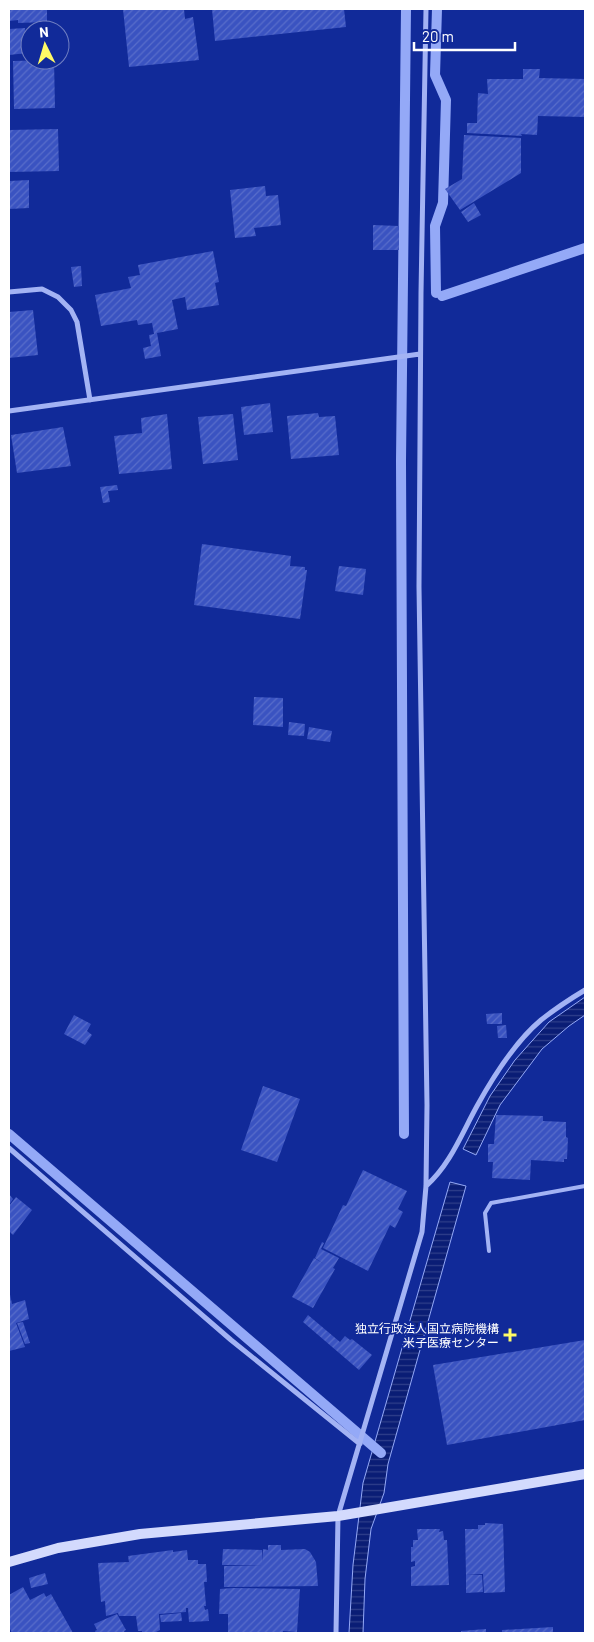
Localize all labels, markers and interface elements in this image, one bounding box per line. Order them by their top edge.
north arrow [20,20,70,70]
scale bar [414,20,515,52]
text: N [38,23,49,40]
text: 20 m [422,27,454,45]
place label: 独立行政法人国立病院機構 米子医療センター [355,1321,499,1349]
marker: 独立行政法人国立病院機構 米子医療センター [503,1328,517,1342]

